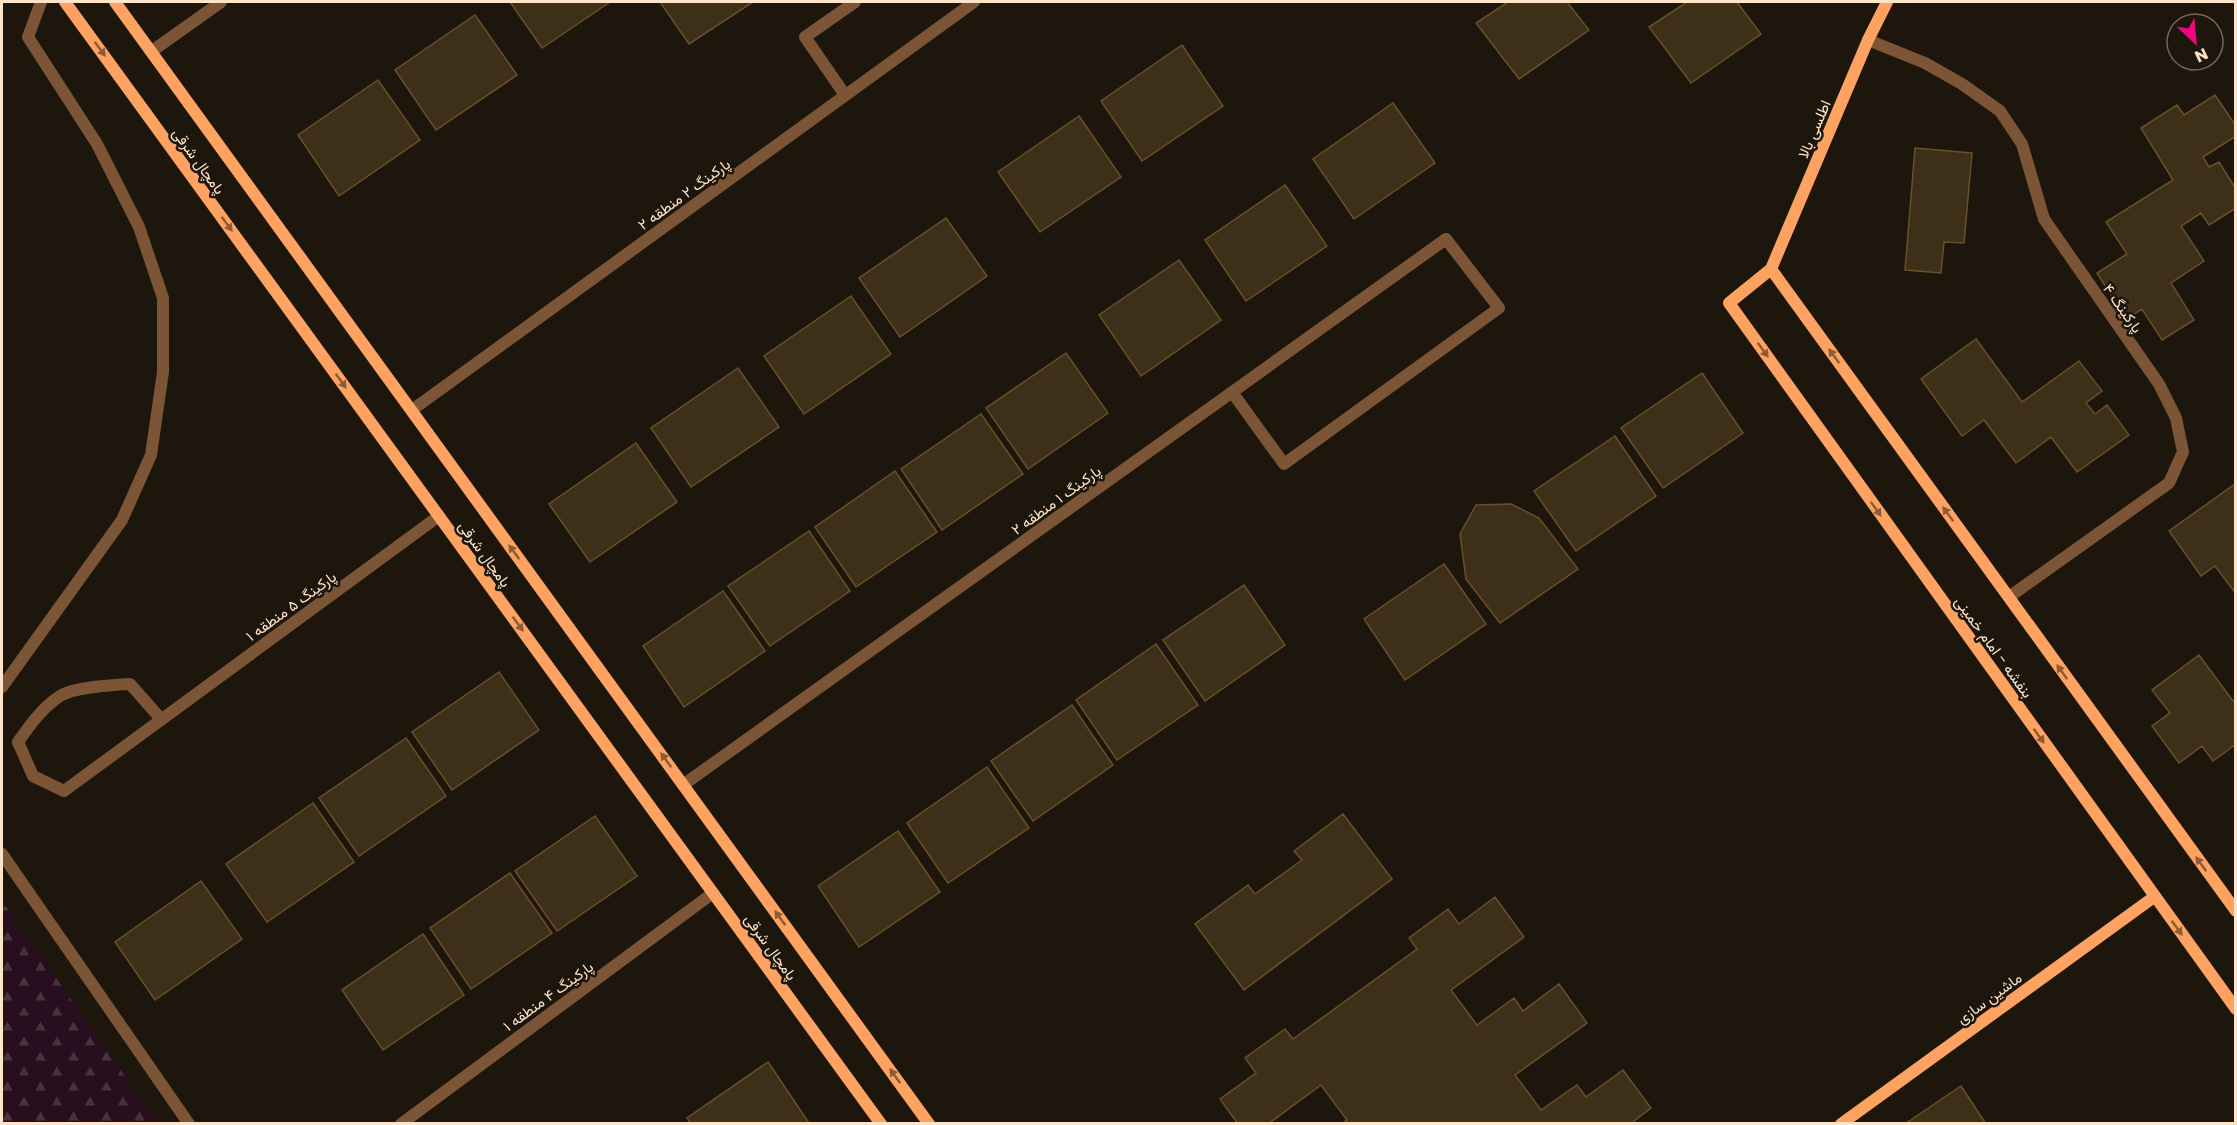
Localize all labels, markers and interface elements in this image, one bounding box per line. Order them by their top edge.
north arrow [2165,12,2225,72]
one-way arrow [94,40,106,56]
text: N [2191,42,2212,68]
street label: اطلسی بالا [1792,97,1836,161]
street label: پامچال شرقی [168,123,230,199]
street label: پارکینگ ۲ منطقه ۲ [633,153,735,235]
one-way arrow [221,215,233,231]
street label: پارکینگ ۴ [2098,279,2148,337]
one-way arrow [1757,342,1769,358]
one-way arrow [1828,348,1840,363]
one-way arrow [335,373,347,389]
street label: پارکینگ ۱ منطقه ۲ [1007,460,1105,540]
one-way arrow [1870,500,1882,516]
one-way arrow [1942,506,1954,522]
street label: پامچال شرقی [454,516,516,592]
one-way arrow [508,544,520,560]
street label: پارکینگ ۵ منطقه ۱ [241,566,341,646]
street label: بنفشه - امام خمینی [1950,592,2038,702]
one-way arrow [511,617,523,632]
one-way arrow [2056,664,2068,680]
one-way arrow [2033,727,2045,743]
one-way arrow [660,753,672,769]
one-way arrow [2195,856,2207,872]
street label: پامچال شرقی [740,909,802,985]
one-way arrow [774,911,786,927]
one-way arrow [2171,920,2183,936]
street label: پارکینگ ۴ منطقه ۱ [499,956,597,1036]
street label: ماشین سازی [1952,967,2026,1029]
one-way arrow [889,1069,901,1085]

